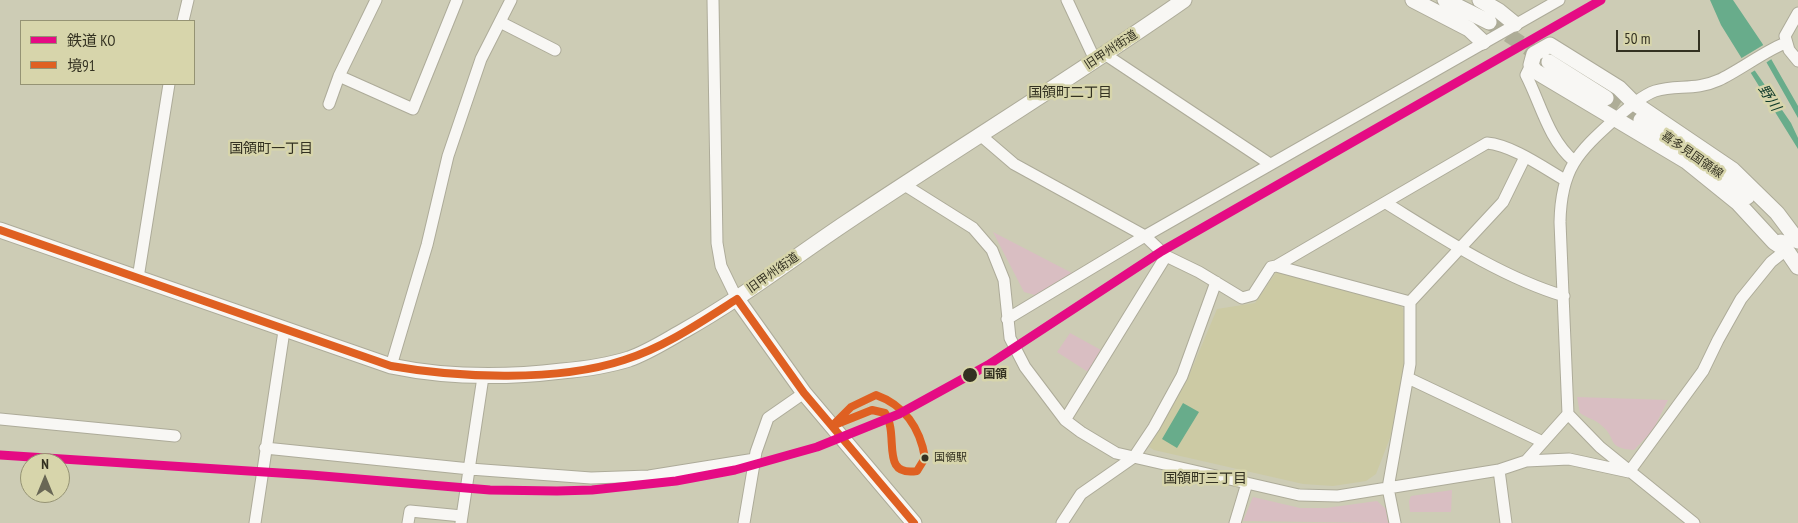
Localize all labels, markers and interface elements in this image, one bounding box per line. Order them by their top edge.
legend [20,20,195,85]
scale bar [1618,20,1702,52]
street label: 旧甲州街道 [1082,28,1140,72]
text: 50 m [1624,29,1650,48]
text: 鉄道 KO [67,31,116,50]
text: 境91 [67,56,96,75]
water label: 野川 [1754,82,1784,114]
district label: 国領町二丁目 [1028,85,1112,101]
street label: 喜多見国領線 [1658,128,1726,182]
district label: 国領町一丁目 [229,141,313,157]
street label: 旧甲州街道 [744,250,802,296]
marker: 国領 [961,366,979,384]
place label: 国領 [983,368,1007,382]
place label: 国領駅 [934,451,967,465]
north arrow [20,453,70,503]
marker: 国領駅 [920,453,930,463]
text: N [41,455,49,473]
district label: 国領町三丁目 [1163,471,1247,487]

